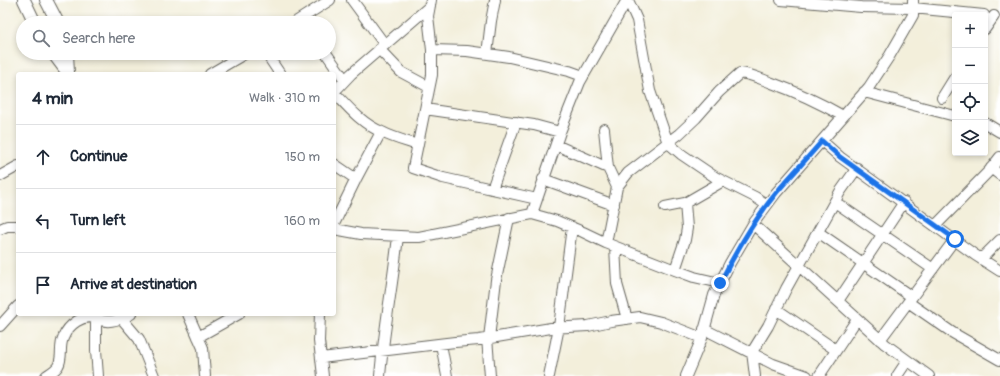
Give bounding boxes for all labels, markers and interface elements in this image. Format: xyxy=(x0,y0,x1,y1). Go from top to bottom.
map controls xyxy=(952,12,988,156)
button: + xyxy=(952,12,988,48)
search box xyxy=(16,16,336,60)
icon: search xyxy=(30,27,52,49)
text: Search here xyxy=(62,29,135,48)
button: − xyxy=(952,48,988,84)
button: locate xyxy=(952,84,988,120)
text: 4 min xyxy=(32,88,73,109)
text: Walk · 310 m xyxy=(249,90,320,106)
button: layers xyxy=(952,120,988,156)
icon: ahead xyxy=(32,146,54,168)
text: Continue xyxy=(70,147,128,166)
text: 150 m xyxy=(285,149,320,165)
icon: left xyxy=(32,210,54,232)
text: Turn left xyxy=(70,211,126,230)
text: 160 m xyxy=(284,213,320,229)
route start xyxy=(946,230,964,248)
icon: arrive xyxy=(32,274,54,296)
route end xyxy=(711,274,729,292)
text: Arrive at destination xyxy=(70,275,197,294)

